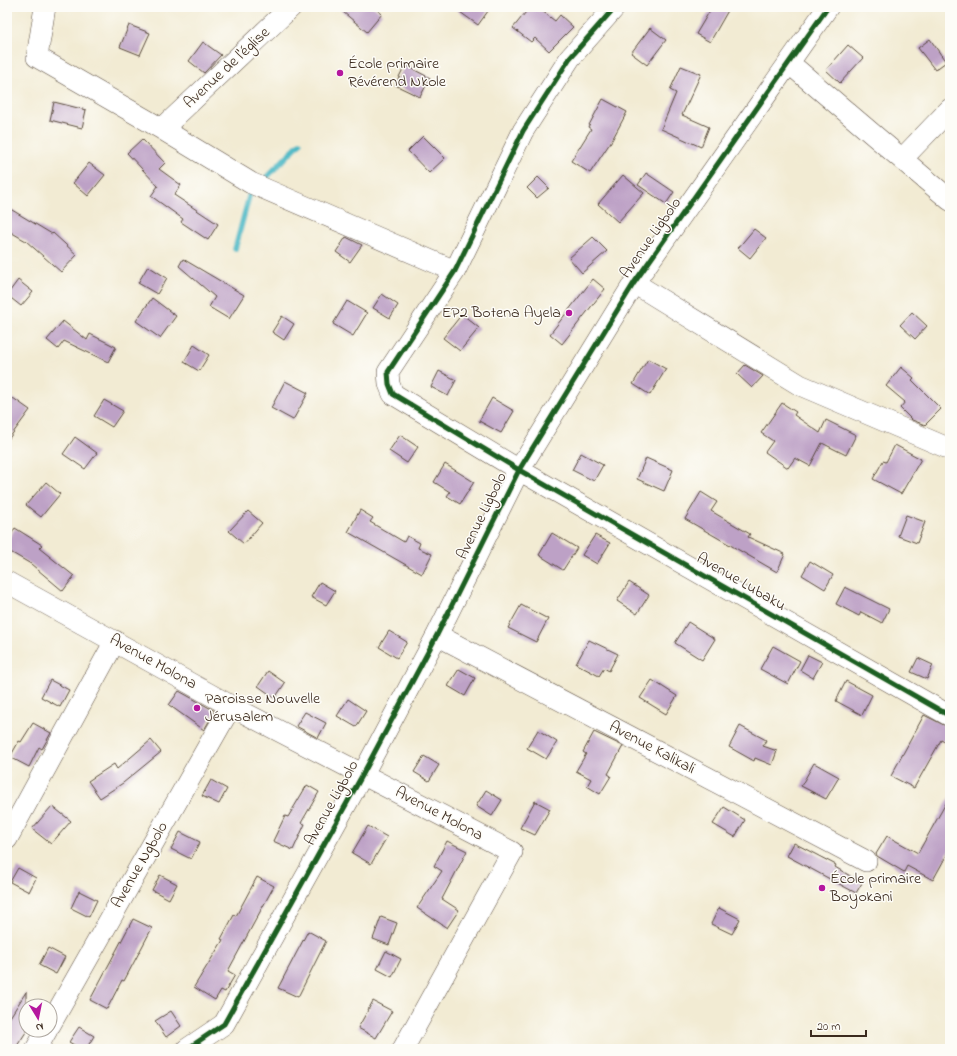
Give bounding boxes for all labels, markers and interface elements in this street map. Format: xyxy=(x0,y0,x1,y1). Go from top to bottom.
street label: Avenue de l'église xyxy=(178,21,276,115)
place label: École primaire Révérend Nkole xyxy=(348,52,447,94)
marker: École primaire Révérend Nkole xyxy=(335,68,345,78)
street label: Avenue Ligbolo xyxy=(614,192,688,284)
place label: EP2 Botena Ayela xyxy=(442,301,561,325)
marker: EP2 Botena Ayela xyxy=(564,308,574,318)
street label: Avenue Ligbolo xyxy=(451,468,513,564)
street label: Avenue Lubaku xyxy=(692,547,790,617)
street label: Avenue Molona xyxy=(105,628,201,696)
place label: Paroisse Nouvelle Jérusalem xyxy=(205,687,321,729)
marker: Paroisse Nouvelle Jérusalem xyxy=(192,703,202,713)
street label: Avenue Kalikali xyxy=(604,715,700,781)
street label: Avenue Ligbolo xyxy=(299,756,365,850)
street label: Avenue Molona xyxy=(391,781,487,847)
street label: Avenue Ngbolo xyxy=(105,817,175,913)
place label: École primaire Boyokani xyxy=(829,867,922,909)
marker: École primaire Boyokani xyxy=(817,883,827,893)
north arrow xyxy=(18,998,58,1038)
scale bar xyxy=(811,1012,866,1038)
text: N xyxy=(35,1018,45,1035)
text: 20 m xyxy=(817,1018,840,1036)

